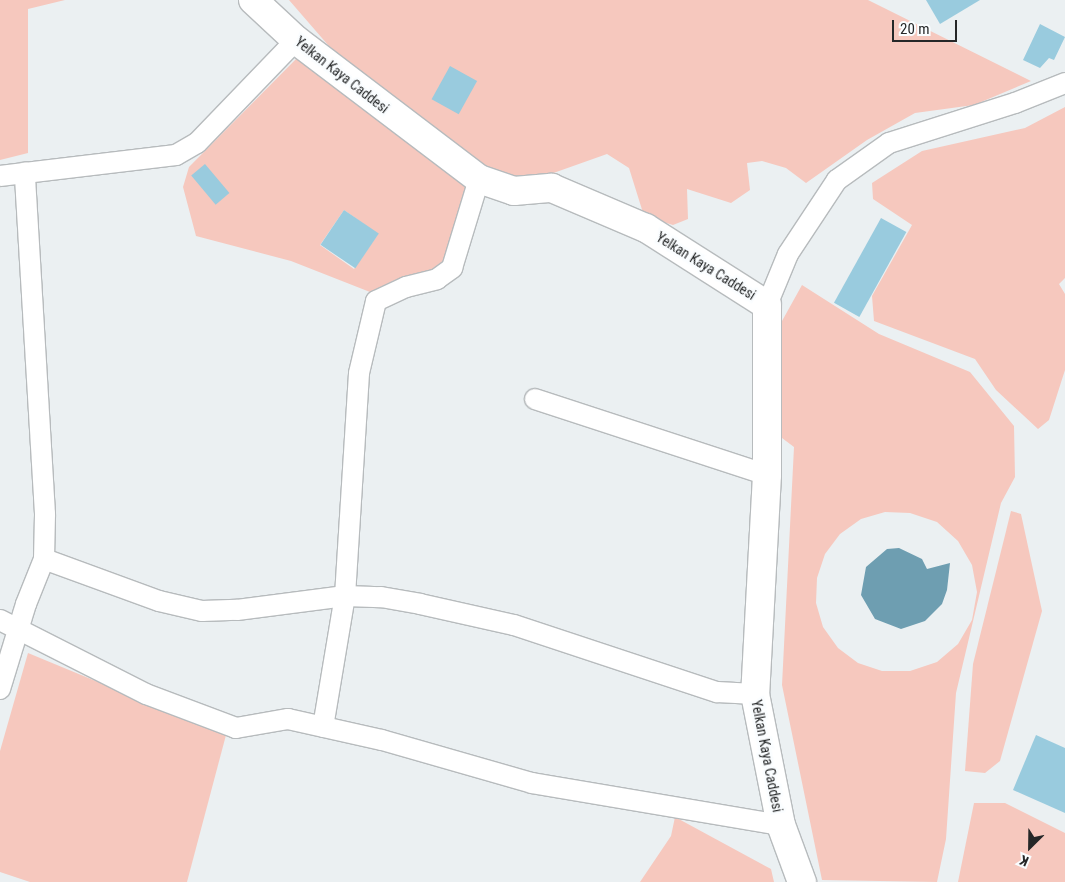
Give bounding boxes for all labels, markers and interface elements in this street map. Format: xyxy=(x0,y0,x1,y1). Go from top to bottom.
scale bar xyxy=(895,10,960,42)
text: 20 m xyxy=(900,20,930,38)
street label: Yelkan Kaya Caddesi xyxy=(292,33,392,117)
street label: Yelkan Kaya Caddesi xyxy=(653,229,759,303)
street label: Yelkan Kaya Caddesi xyxy=(748,698,786,814)
north arrow xyxy=(1005,822,1055,872)
text: K xyxy=(1017,852,1031,870)

